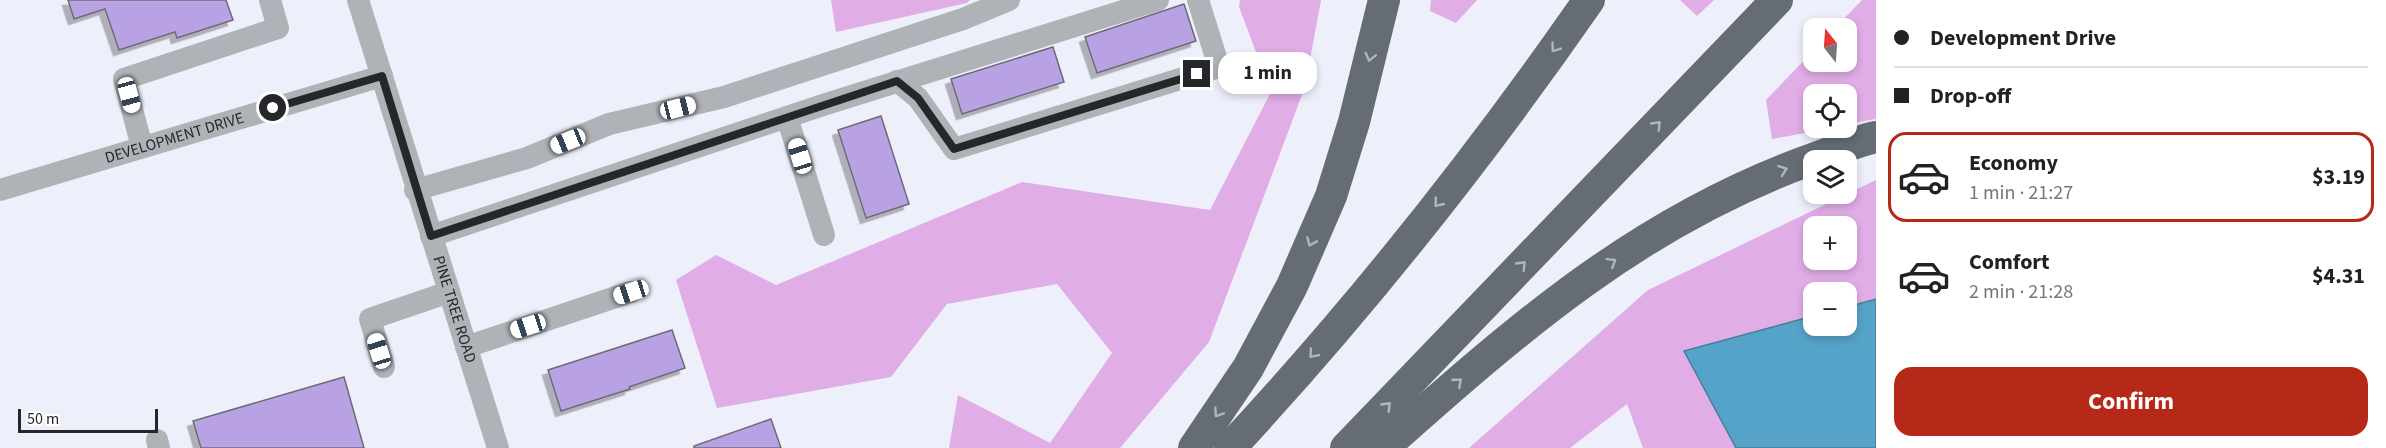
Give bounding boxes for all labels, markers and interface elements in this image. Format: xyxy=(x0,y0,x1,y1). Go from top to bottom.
north arrow xyxy=(1803,18,1857,72)
map controls xyxy=(1803,18,1857,336)
text: Development Drive xyxy=(1930,22,2116,54)
one-way arrow xyxy=(1552,41,1563,52)
one-way arrow xyxy=(1364,52,1377,62)
callout: 1 min xyxy=(1218,53,1317,95)
text: 1 min xyxy=(1243,59,1292,87)
route end xyxy=(1183,60,1210,87)
car xyxy=(116,75,142,115)
text: Drop-off xyxy=(1930,80,2011,112)
button: locate xyxy=(1803,84,1857,138)
route start xyxy=(259,94,286,121)
car xyxy=(658,95,698,121)
street label: DEVELOPMENT DRIVE xyxy=(102,107,247,169)
one-way arrow xyxy=(1650,121,1661,131)
car xyxy=(548,126,588,156)
car xyxy=(786,136,814,176)
text: Economy xyxy=(1969,147,2058,179)
button: layers xyxy=(1803,150,1857,204)
icon: car xyxy=(1897,150,1951,204)
text: $3.19 xyxy=(2312,161,2365,193)
one-way arrow xyxy=(1777,164,1788,177)
text: 1 min · 21:27 xyxy=(1969,179,2073,207)
one-way arrow xyxy=(1434,197,1445,208)
button: + xyxy=(1803,216,1857,270)
one-way arrow xyxy=(1306,236,1318,247)
text: Comfort xyxy=(1969,246,2050,278)
icon: car xyxy=(1897,249,1951,303)
street label: PINE TREE ROAD xyxy=(428,253,482,366)
one-way arrow xyxy=(1606,257,1616,269)
text: $4.31 xyxy=(2312,260,2365,292)
one-way arrow xyxy=(1515,262,1526,272)
car xyxy=(611,278,651,306)
text: 2 min · 21:28 xyxy=(1969,278,2073,306)
button: − xyxy=(1803,282,1857,336)
car xyxy=(508,312,548,340)
car xyxy=(365,331,393,371)
one-way arrow xyxy=(1310,347,1321,358)
button: Confirm xyxy=(1894,367,2368,436)
one-way arrow xyxy=(1451,378,1462,389)
one-way arrow xyxy=(1380,402,1391,412)
scale bar xyxy=(18,406,158,434)
one-way arrow xyxy=(1214,406,1225,417)
text: 50 m xyxy=(27,408,59,430)

